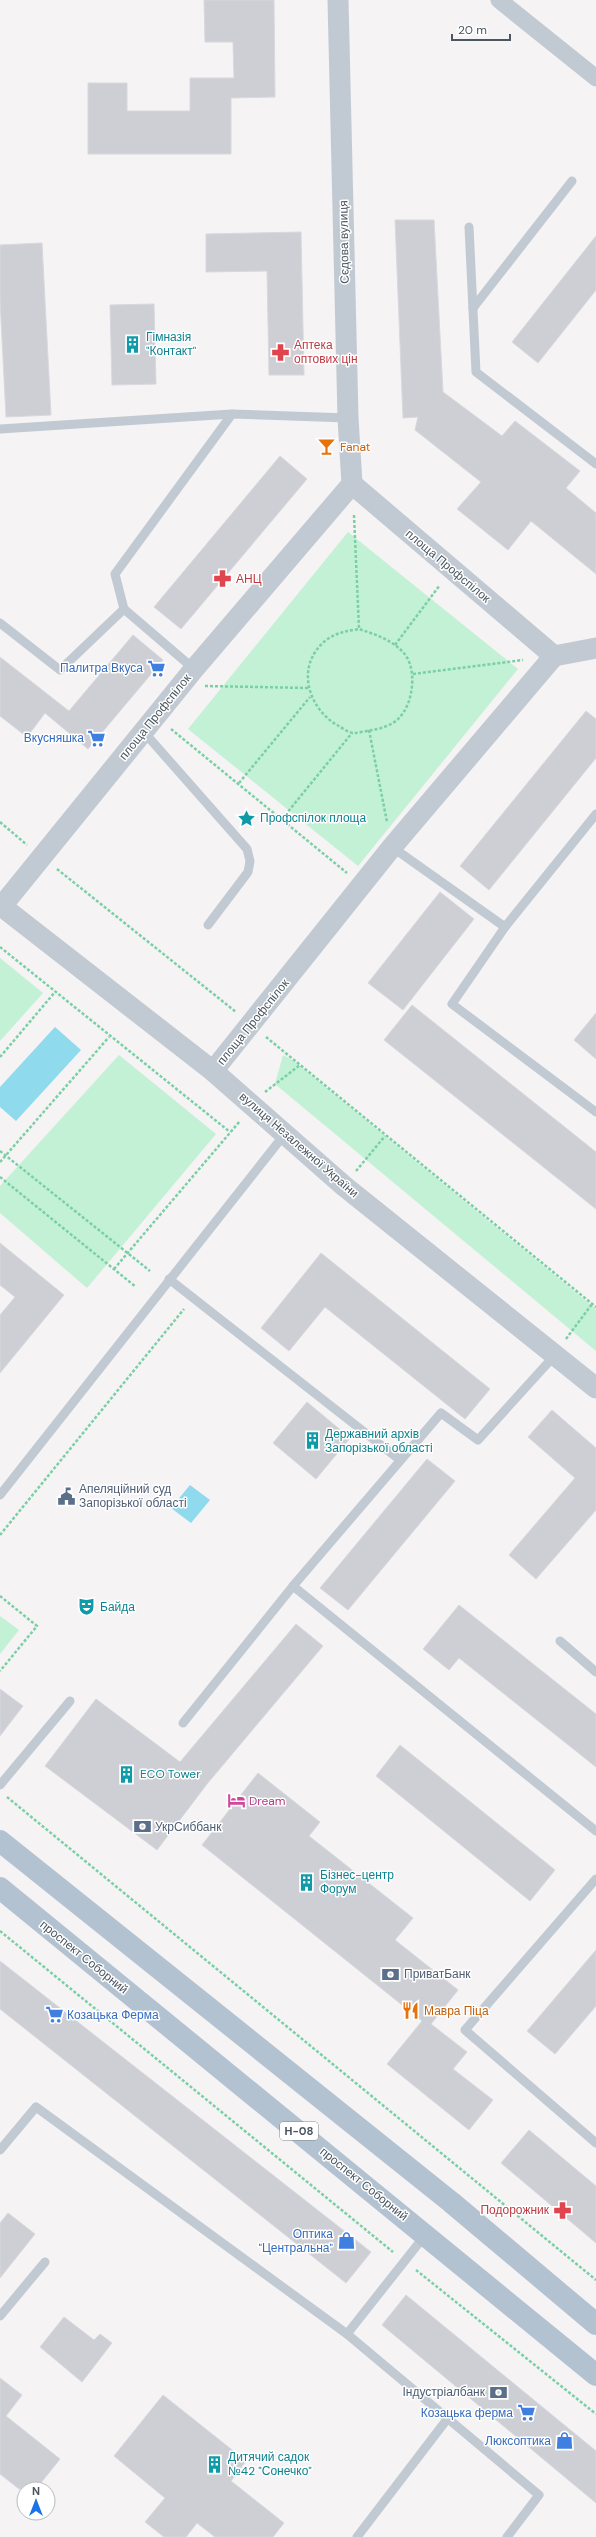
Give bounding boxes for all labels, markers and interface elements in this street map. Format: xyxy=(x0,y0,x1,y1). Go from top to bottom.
scale bar xyxy=(452,16,510,42)
text: 20 m xyxy=(458,22,487,38)
street label: Сєдова вулиця xyxy=(335,200,353,284)
place label: Гімназія "Контакт" xyxy=(146,329,197,359)
building icon: Гімназія "Контакт" xyxy=(123,334,143,354)
place label: Аптека оптових цін xyxy=(294,337,358,367)
pharmacy icon: Аптека оптових цін xyxy=(271,342,291,362)
bar icon: Fanat xyxy=(317,437,337,457)
place label: Fanat xyxy=(340,439,371,455)
street label: площа Профспілок xyxy=(402,526,494,607)
pharmacy icon: АНЦ xyxy=(213,569,233,589)
place label: АНЦ xyxy=(236,571,262,587)
supermarket icon: Палитра Вкуса xyxy=(146,658,166,678)
place label: Палитра Вкуса xyxy=(60,660,143,676)
street label: площа Профспілок xyxy=(115,670,195,763)
supermarket icon: Вкусняшка xyxy=(87,728,107,748)
place label: Вкусняшка xyxy=(24,730,84,746)
place icon: Профспілок площа xyxy=(237,808,257,828)
place label: Профспілок площа xyxy=(260,810,366,826)
street label: площа Профспілок xyxy=(213,975,293,1068)
street label: вулиця Незалежної України xyxy=(236,1089,362,1201)
place label: Державний архів Запорізької області xyxy=(325,1426,433,1456)
building icon: Державний архів Запорізької області xyxy=(302,1431,322,1451)
place label: Апеляційний суд Запорізької області xyxy=(79,1481,187,1511)
public building icon: Апеляційний суд Запорізької області xyxy=(56,1486,76,1506)
theatre icon: Байда xyxy=(77,1597,97,1617)
place label: Байда xyxy=(100,1599,135,1615)
building icon: ECO Tower xyxy=(117,1764,137,1784)
place label: ECO Tower xyxy=(140,1766,201,1782)
hotel icon: Dream xyxy=(226,1791,246,1811)
place label: Dream xyxy=(249,1793,286,1809)
bank icon: УкрСиббанк xyxy=(132,1817,152,1837)
place label: УкрСиббанк xyxy=(155,1819,222,1835)
place label: Бізнес-центр Форум xyxy=(320,1867,394,1897)
building icon: Бізнес-центр Форум xyxy=(297,1872,317,1892)
street label: проспект Соборний xyxy=(37,1917,131,1997)
bank icon: ПриватБанк xyxy=(381,1964,401,1984)
place label: ПриватБанк xyxy=(404,1966,471,1982)
restaurant icon: Мавра Піца xyxy=(401,2001,421,2021)
place label: Мавра Піца xyxy=(424,2003,489,2019)
supermarket icon: Козацька Ферма xyxy=(44,2005,64,2025)
place label: Козацька Ферма xyxy=(67,2007,159,2023)
road number: Н-08 xyxy=(280,2122,318,2140)
street label: проспект Соборний xyxy=(317,2144,411,2224)
pharmacy icon: Подорожник xyxy=(552,2200,572,2220)
place label: Подорожник xyxy=(480,2202,550,2218)
place label: Оптика "Центральна" xyxy=(258,2226,334,2256)
shop icon: Оптика "Центральна" xyxy=(336,2231,356,2251)
bank icon: Індустріалбанк xyxy=(488,2382,508,2402)
place label: Індустріалбанк xyxy=(403,2384,486,2400)
supermarket icon: Козацька ферма xyxy=(516,2403,536,2423)
place label: Козацька ферма xyxy=(421,2405,513,2421)
shop icon: Люксоптика xyxy=(554,2431,574,2451)
place label: Люксоптика xyxy=(485,2433,551,2449)
place label: Дитячий садок №42 "Сонечко" xyxy=(228,2449,312,2479)
building icon: Дитячий садок №42 "Сонечко" xyxy=(205,2454,225,2474)
north arrow xyxy=(16,2481,56,2521)
text: N xyxy=(32,2484,40,2498)

